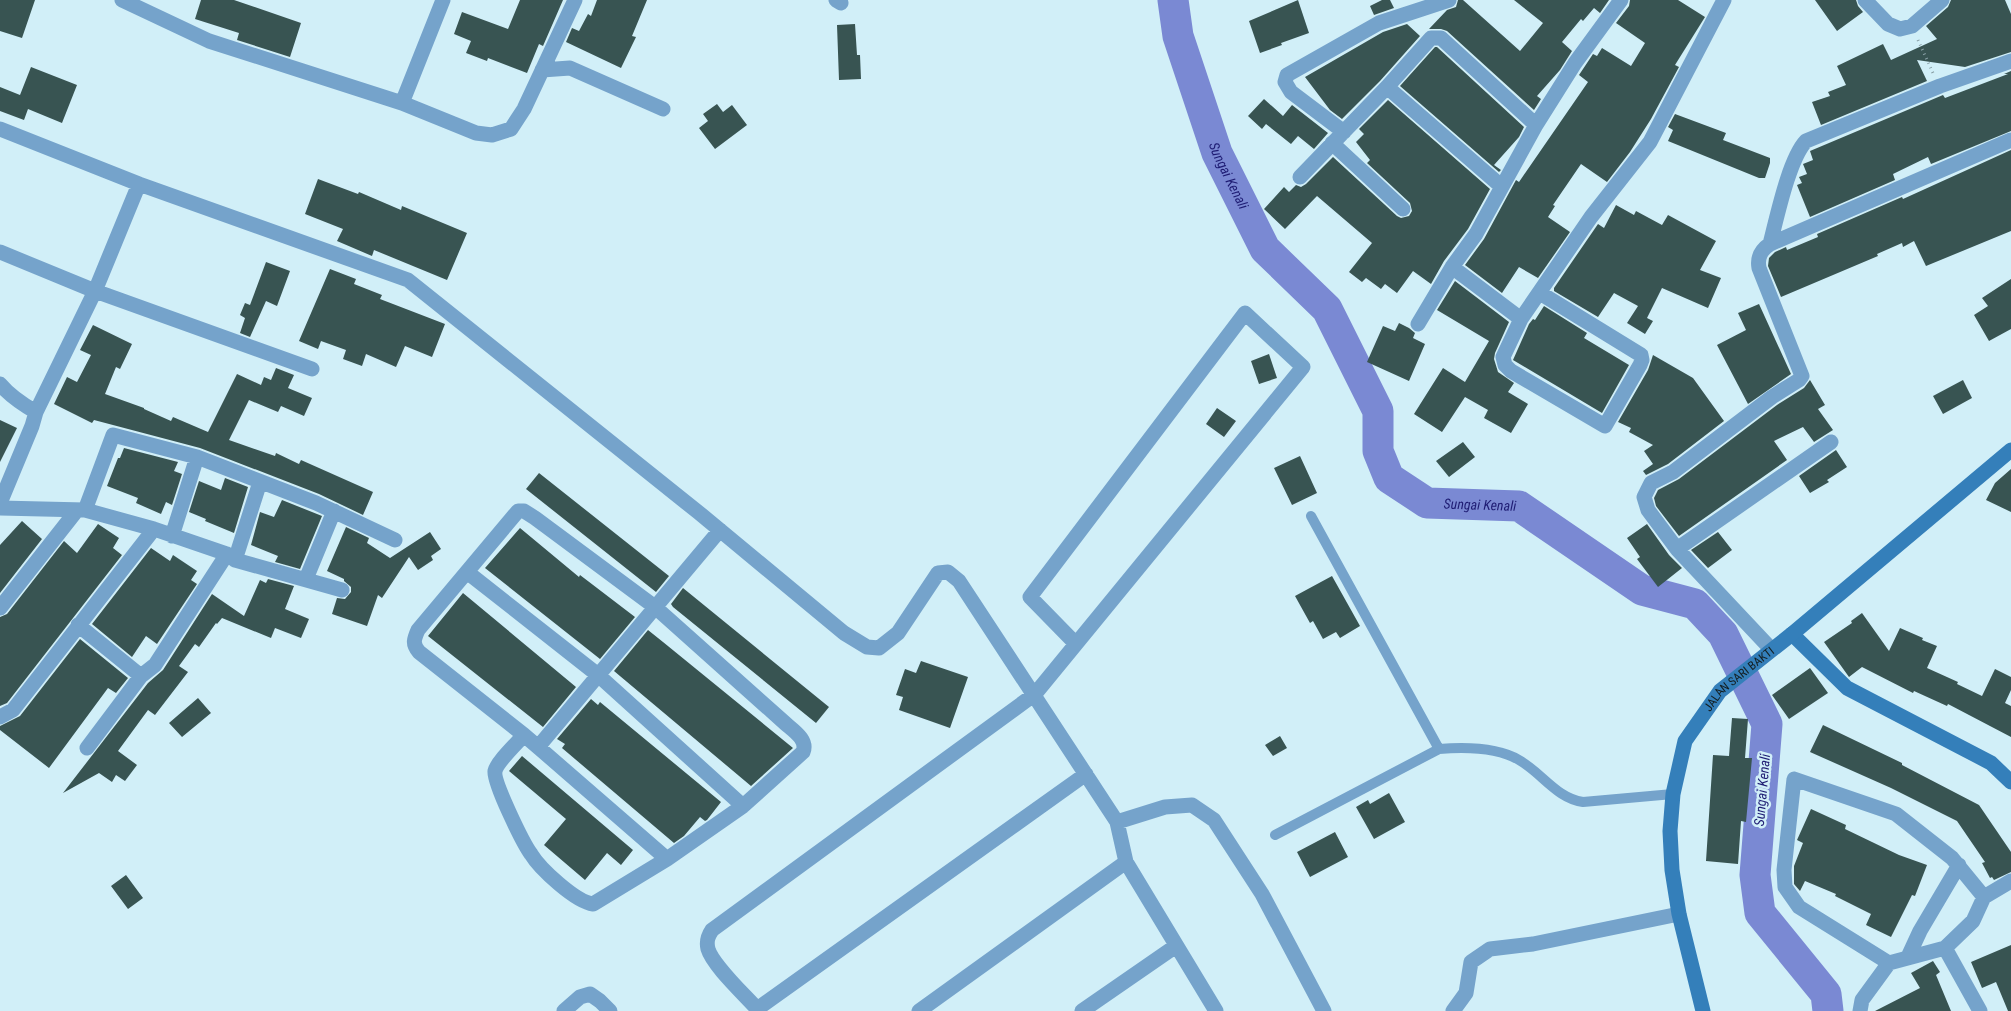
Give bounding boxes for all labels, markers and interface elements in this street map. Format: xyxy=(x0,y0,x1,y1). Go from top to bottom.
water label: Sungai Kenali xyxy=(1206,140,1252,213)
water label: Sungai Kenali xyxy=(1443,496,1517,514)
street label: JALAN SARI BAKTI xyxy=(1701,644,1777,714)
water label: Sungai Kenali xyxy=(1751,752,1773,827)

